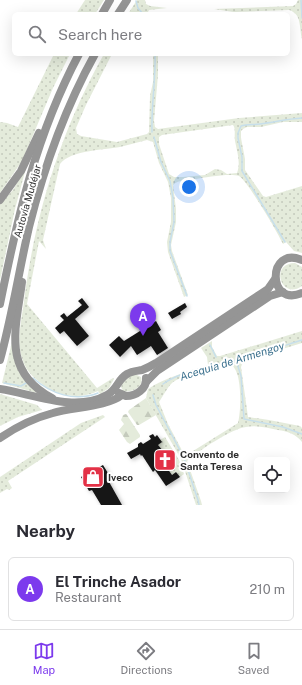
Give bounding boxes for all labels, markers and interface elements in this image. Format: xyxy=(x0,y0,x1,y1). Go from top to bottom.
search box xyxy=(12,12,290,56)
icon: search xyxy=(26,23,48,45)
text: Search here xyxy=(58,26,142,43)
street label: Autovía Mudéjar xyxy=(11,163,43,239)
your location xyxy=(179,177,199,197)
pin: A xyxy=(130,303,156,336)
water label: Acequia de Armengoy xyxy=(178,339,286,383)
church icon: Convento de Santa Teresa xyxy=(152,447,178,473)
place label: Convento de Santa Teresa xyxy=(180,448,243,472)
map controls xyxy=(254,457,290,493)
button: locate xyxy=(254,457,290,493)
shop icon: Iveco xyxy=(80,464,106,490)
place label: Iveco xyxy=(108,471,133,483)
text: Nearby xyxy=(16,521,75,541)
text: El Trinche Asador xyxy=(55,573,181,590)
text: A xyxy=(25,582,35,597)
text: 210 m xyxy=(250,582,285,597)
text: Restaurant xyxy=(55,590,121,605)
tab: Map xyxy=(33,640,55,676)
tab: Directions xyxy=(121,640,172,676)
tab: Saved xyxy=(238,640,269,676)

